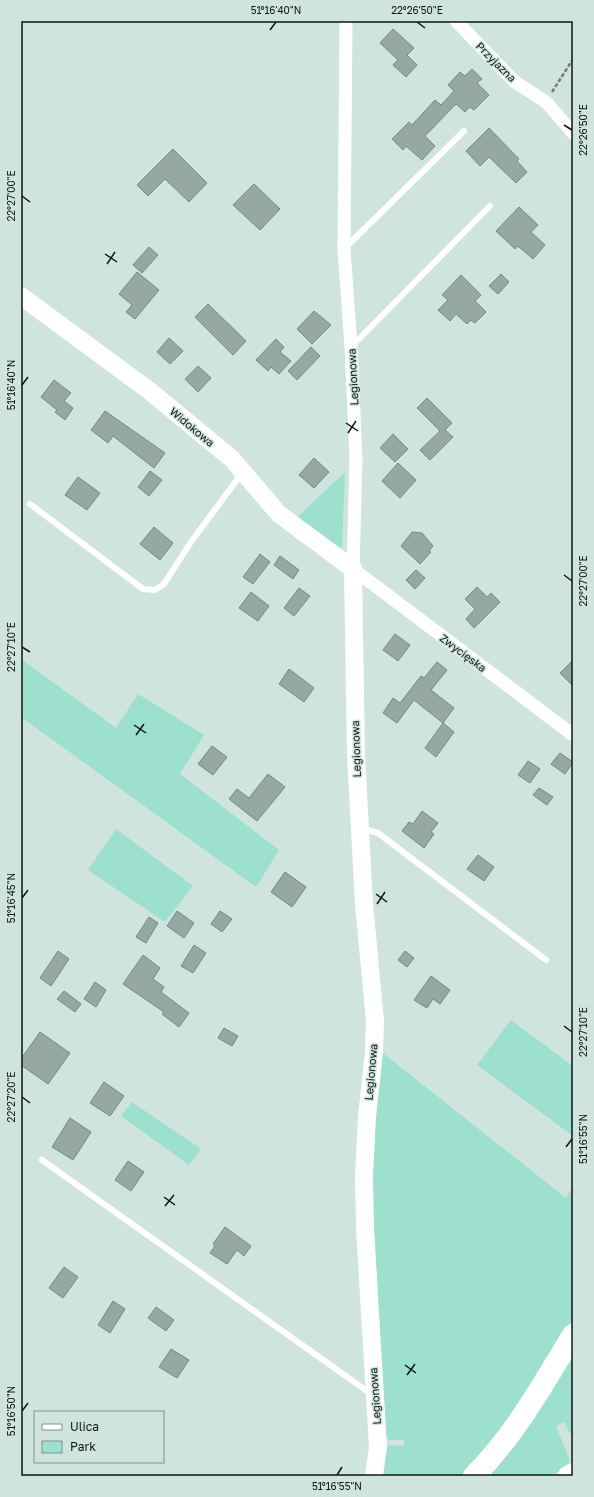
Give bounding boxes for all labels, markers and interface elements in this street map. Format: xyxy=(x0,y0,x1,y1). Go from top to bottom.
text: 51°16'40"N xyxy=(251,4,301,16)
text: 22°26'50"E xyxy=(391,4,443,16)
street label: Przyjazna xyxy=(474,39,519,84)
text: 22°26'50"E xyxy=(577,104,589,156)
text: 22°27'00"E xyxy=(5,170,17,222)
street label: Legionowa xyxy=(345,348,360,406)
text: 51°16'40"N xyxy=(5,360,17,410)
street label: Widokowa xyxy=(167,404,217,449)
text: 22°27'00"E xyxy=(577,555,589,607)
text: 22°27'10"E xyxy=(5,622,17,672)
street label: Zwycięska xyxy=(437,631,489,674)
street label: Legionowa xyxy=(348,720,363,778)
text: 51°16'45"N xyxy=(5,873,17,923)
text: 22°27'10"E xyxy=(577,1007,589,1057)
street label: Legionowa xyxy=(362,1043,379,1101)
text: 22°27'20"E xyxy=(5,1072,17,1122)
text: 51°16'55"N xyxy=(577,1114,589,1164)
street label: Legionowa xyxy=(366,1367,383,1425)
text: 51°16'50"N xyxy=(5,1386,17,1436)
legend xyxy=(34,1411,164,1463)
text: Ulica xyxy=(70,1419,99,1434)
text: Park xyxy=(70,1439,96,1454)
text: 51°16'55"N xyxy=(312,1480,362,1492)

